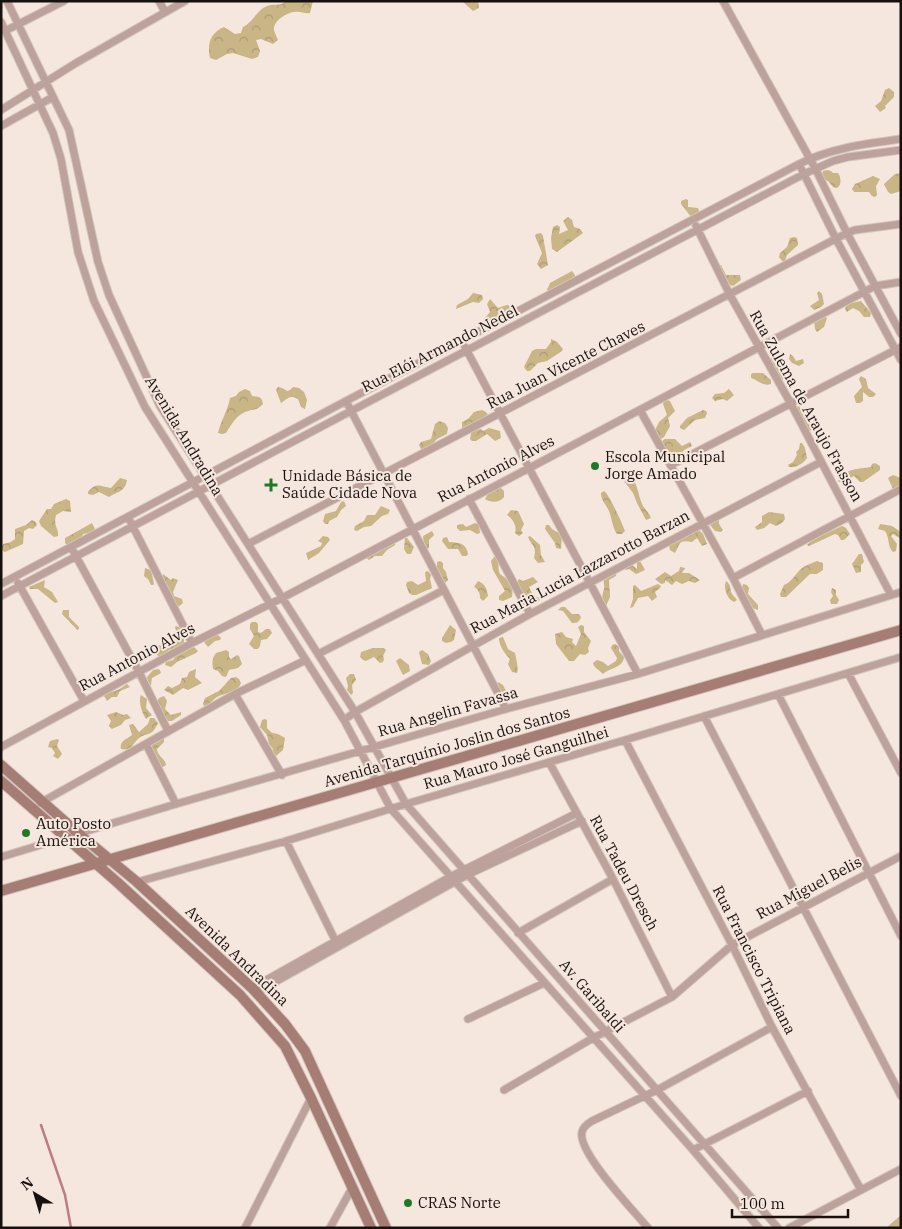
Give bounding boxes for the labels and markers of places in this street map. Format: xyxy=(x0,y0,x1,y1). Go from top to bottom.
place label: Escola Municipal Jorge Amado xyxy=(605,447,725,483)
marker: Escola Municipal Jorge Amado xyxy=(589,460,601,472)
place label: Unidade Básica de Saúde Cidade Nova xyxy=(282,466,417,502)
marker: Unidade Básica de Saúde Cidade Nova xyxy=(264,478,278,492)
place label: Auto Posto América xyxy=(36,814,111,850)
marker: Auto Posto América xyxy=(20,827,32,839)
place label: CRAS Norte xyxy=(418,1193,501,1212)
marker: CRAS Norte xyxy=(402,1197,414,1209)

